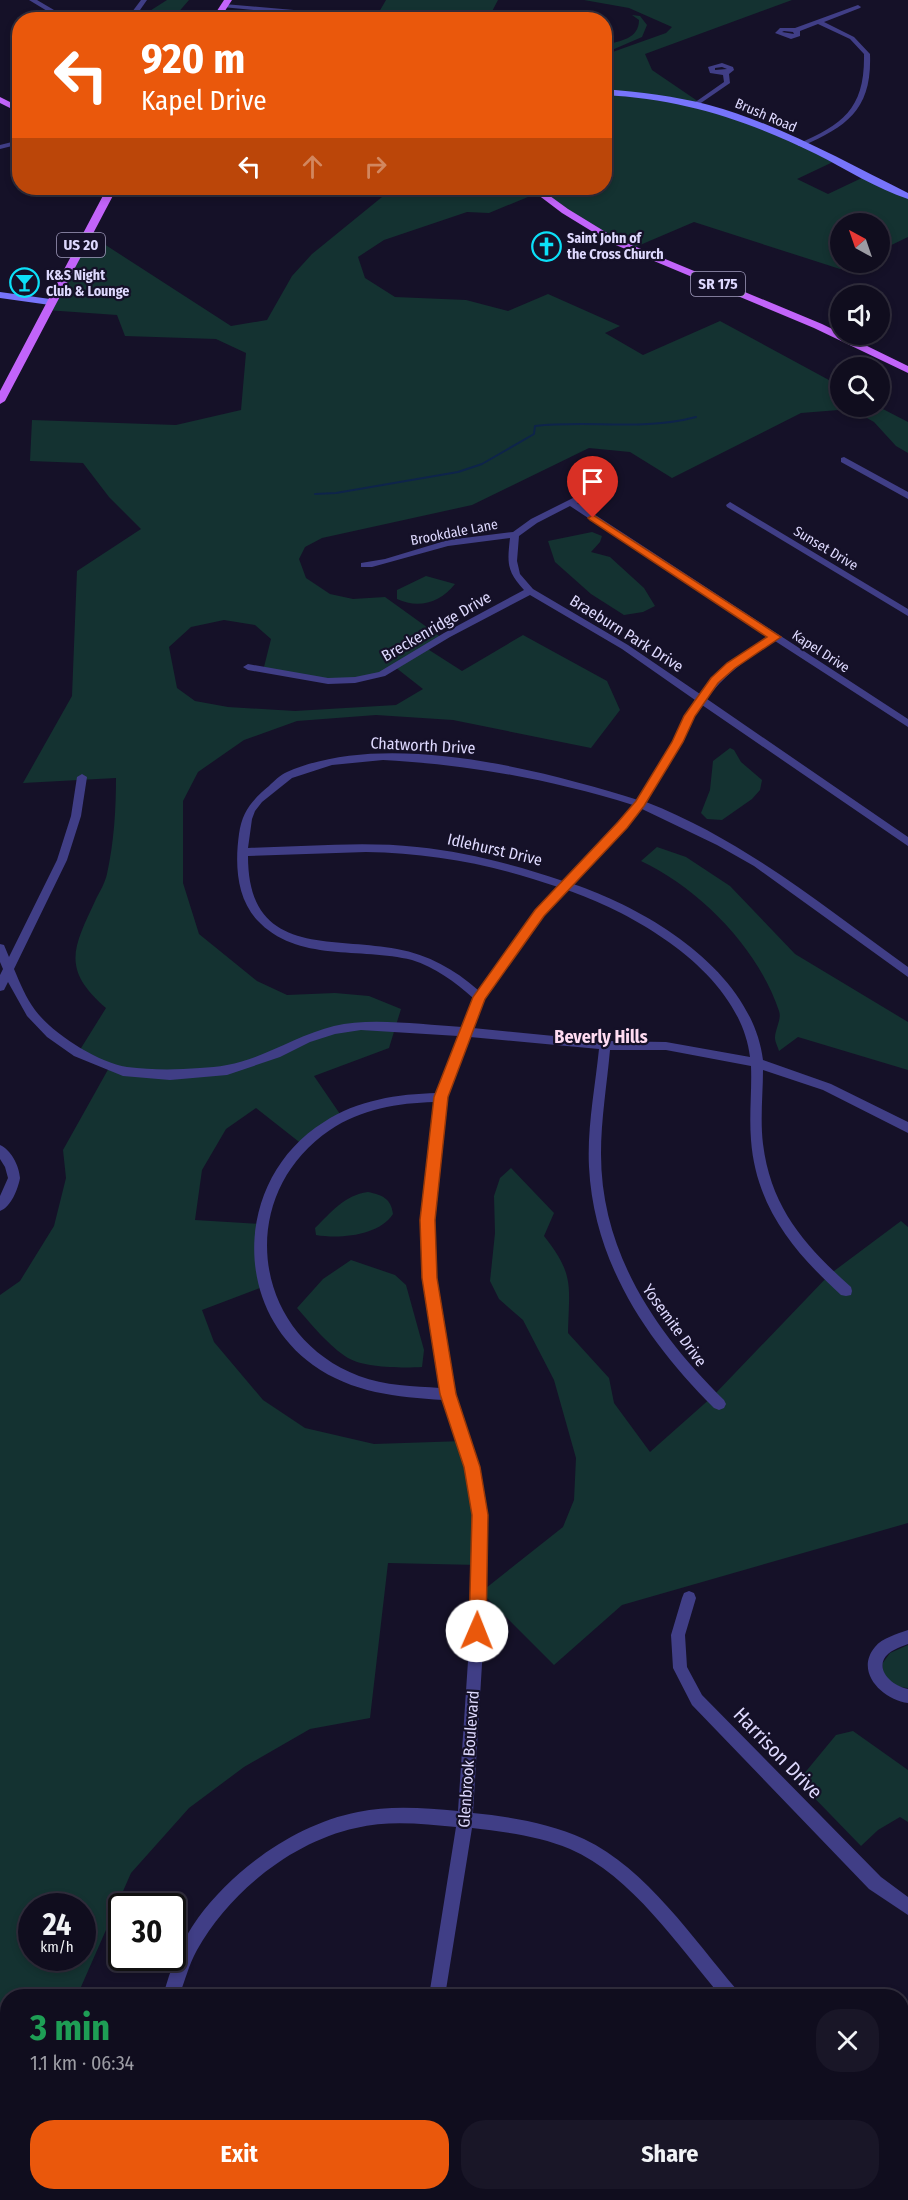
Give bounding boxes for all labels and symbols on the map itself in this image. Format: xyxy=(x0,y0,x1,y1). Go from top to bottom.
street label: Brush Road xyxy=(732,95,799,136)
north arrow xyxy=(830,213,890,273)
church icon: Saint John of the Cross Church xyxy=(530,230,562,262)
place label: Saint John of the Cross Church xyxy=(567,230,664,263)
road number: US 20 xyxy=(57,233,105,257)
bar icon: K&S Night Club & Lounge xyxy=(9,267,41,299)
place label: K&S Night Club & Lounge xyxy=(46,267,129,300)
road number: SR 175 xyxy=(691,272,745,296)
pin xyxy=(567,456,618,518)
street label: Brookdale Lane xyxy=(409,516,499,549)
street label: Sunset Drive xyxy=(790,523,861,574)
street label: Breckenridge Drive xyxy=(378,587,494,665)
street label: Braeburn Park Drive xyxy=(566,591,687,676)
street label: Kapel Drive xyxy=(789,627,853,676)
street label: Chatworth Drive xyxy=(370,733,476,758)
street label: Idlehurst Drive xyxy=(446,829,544,870)
district label: Beverly Hills xyxy=(554,1026,648,1048)
street label: Yosemite Drive xyxy=(638,1280,711,1370)
position arrow xyxy=(445,1599,509,1663)
street label: Glenbrook Boulevard xyxy=(454,1690,483,1828)
street label: Harrison Drive xyxy=(729,1702,827,1804)
speed limit sign: 30 xyxy=(108,1893,186,1971)

